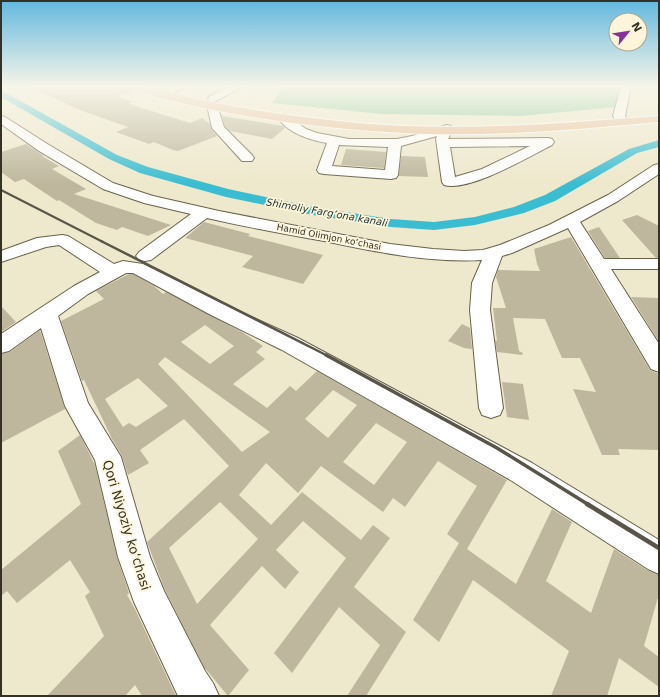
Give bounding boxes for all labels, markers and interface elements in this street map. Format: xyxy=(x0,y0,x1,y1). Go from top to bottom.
north arrow xyxy=(608,12,648,52)
text: N xyxy=(628,20,644,34)
water label: Shimoliy Fargʻona kanali xyxy=(265,196,389,229)
street label: Hamid Olimjon koʻchasi xyxy=(276,222,382,252)
street label: Qori Niyoziy koʻchasi xyxy=(100,458,153,592)

